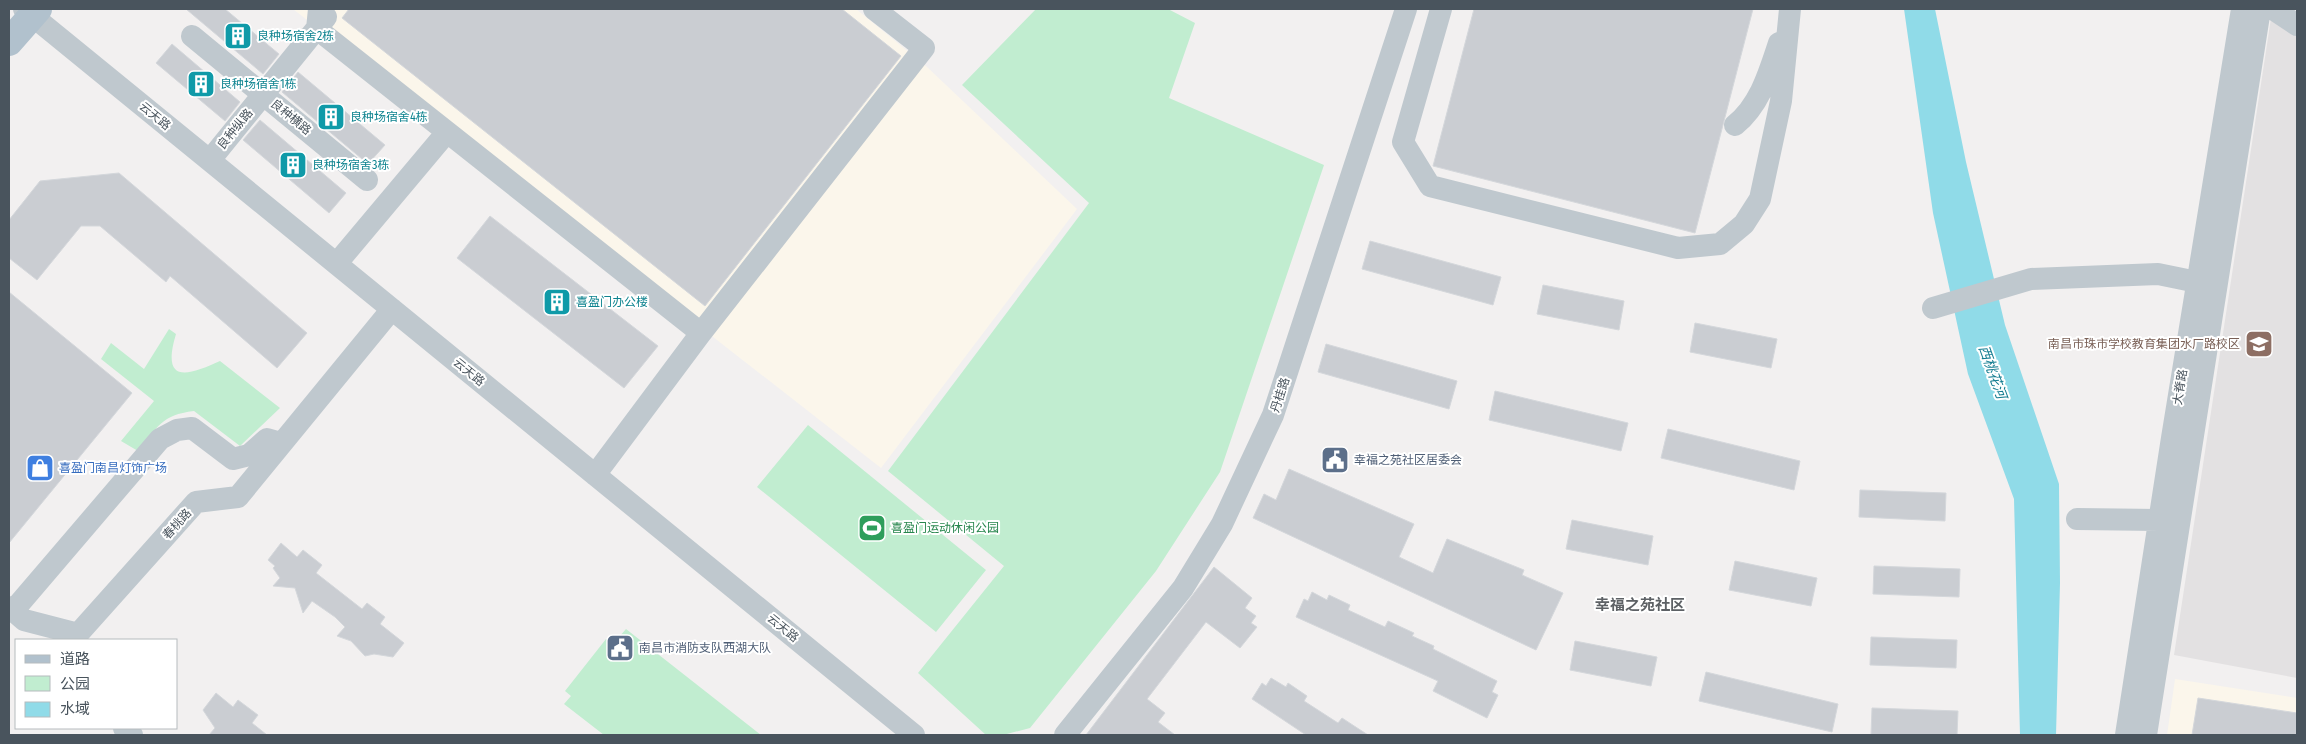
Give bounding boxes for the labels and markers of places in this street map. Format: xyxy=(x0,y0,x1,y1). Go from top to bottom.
building icon: 良种场宿舍2栋 xyxy=(223,21,253,51)
place label: 良种场宿舍2栋 xyxy=(257,29,334,43)
building icon: 良种场宿舍1栋 xyxy=(186,69,216,99)
place label: 良种场宿舍1栋 xyxy=(220,77,297,91)
building icon: 良种场宿舍4栋 xyxy=(316,102,346,132)
place label: 良种场宿舍4栋 xyxy=(350,110,428,124)
building icon: 良种场宿舍3栋 xyxy=(278,150,308,180)
place label: 良种场宿舍3栋 xyxy=(312,158,389,172)
building icon: 喜盈门办公楼 xyxy=(542,287,572,317)
place label: 喜盈门办公楼 xyxy=(576,295,648,309)
school or university icon: 南昌市珠市学校教育集团水厂路校区 xyxy=(2244,329,2274,359)
place label: 南昌市珠市学校教育集团水厂路校区 xyxy=(2048,337,2240,351)
public building icon: 幸福之苑社区居委会 xyxy=(1320,445,1350,475)
shop icon: 喜盈门南昌灯饰广场 xyxy=(25,453,55,483)
place label: 幸福之苑社区居委会 xyxy=(1354,453,1462,467)
place label: 喜盈门南昌灯饰广场 xyxy=(59,461,167,475)
sports icon: 喜盈门运动休闲公园 xyxy=(857,513,887,543)
place label: 喜盈门运动休闲公园 xyxy=(891,521,999,535)
public building icon: 南昌市消防支队西湖大队 xyxy=(605,633,635,663)
place label: 南昌市消防支队西湖大队 xyxy=(639,641,771,655)

